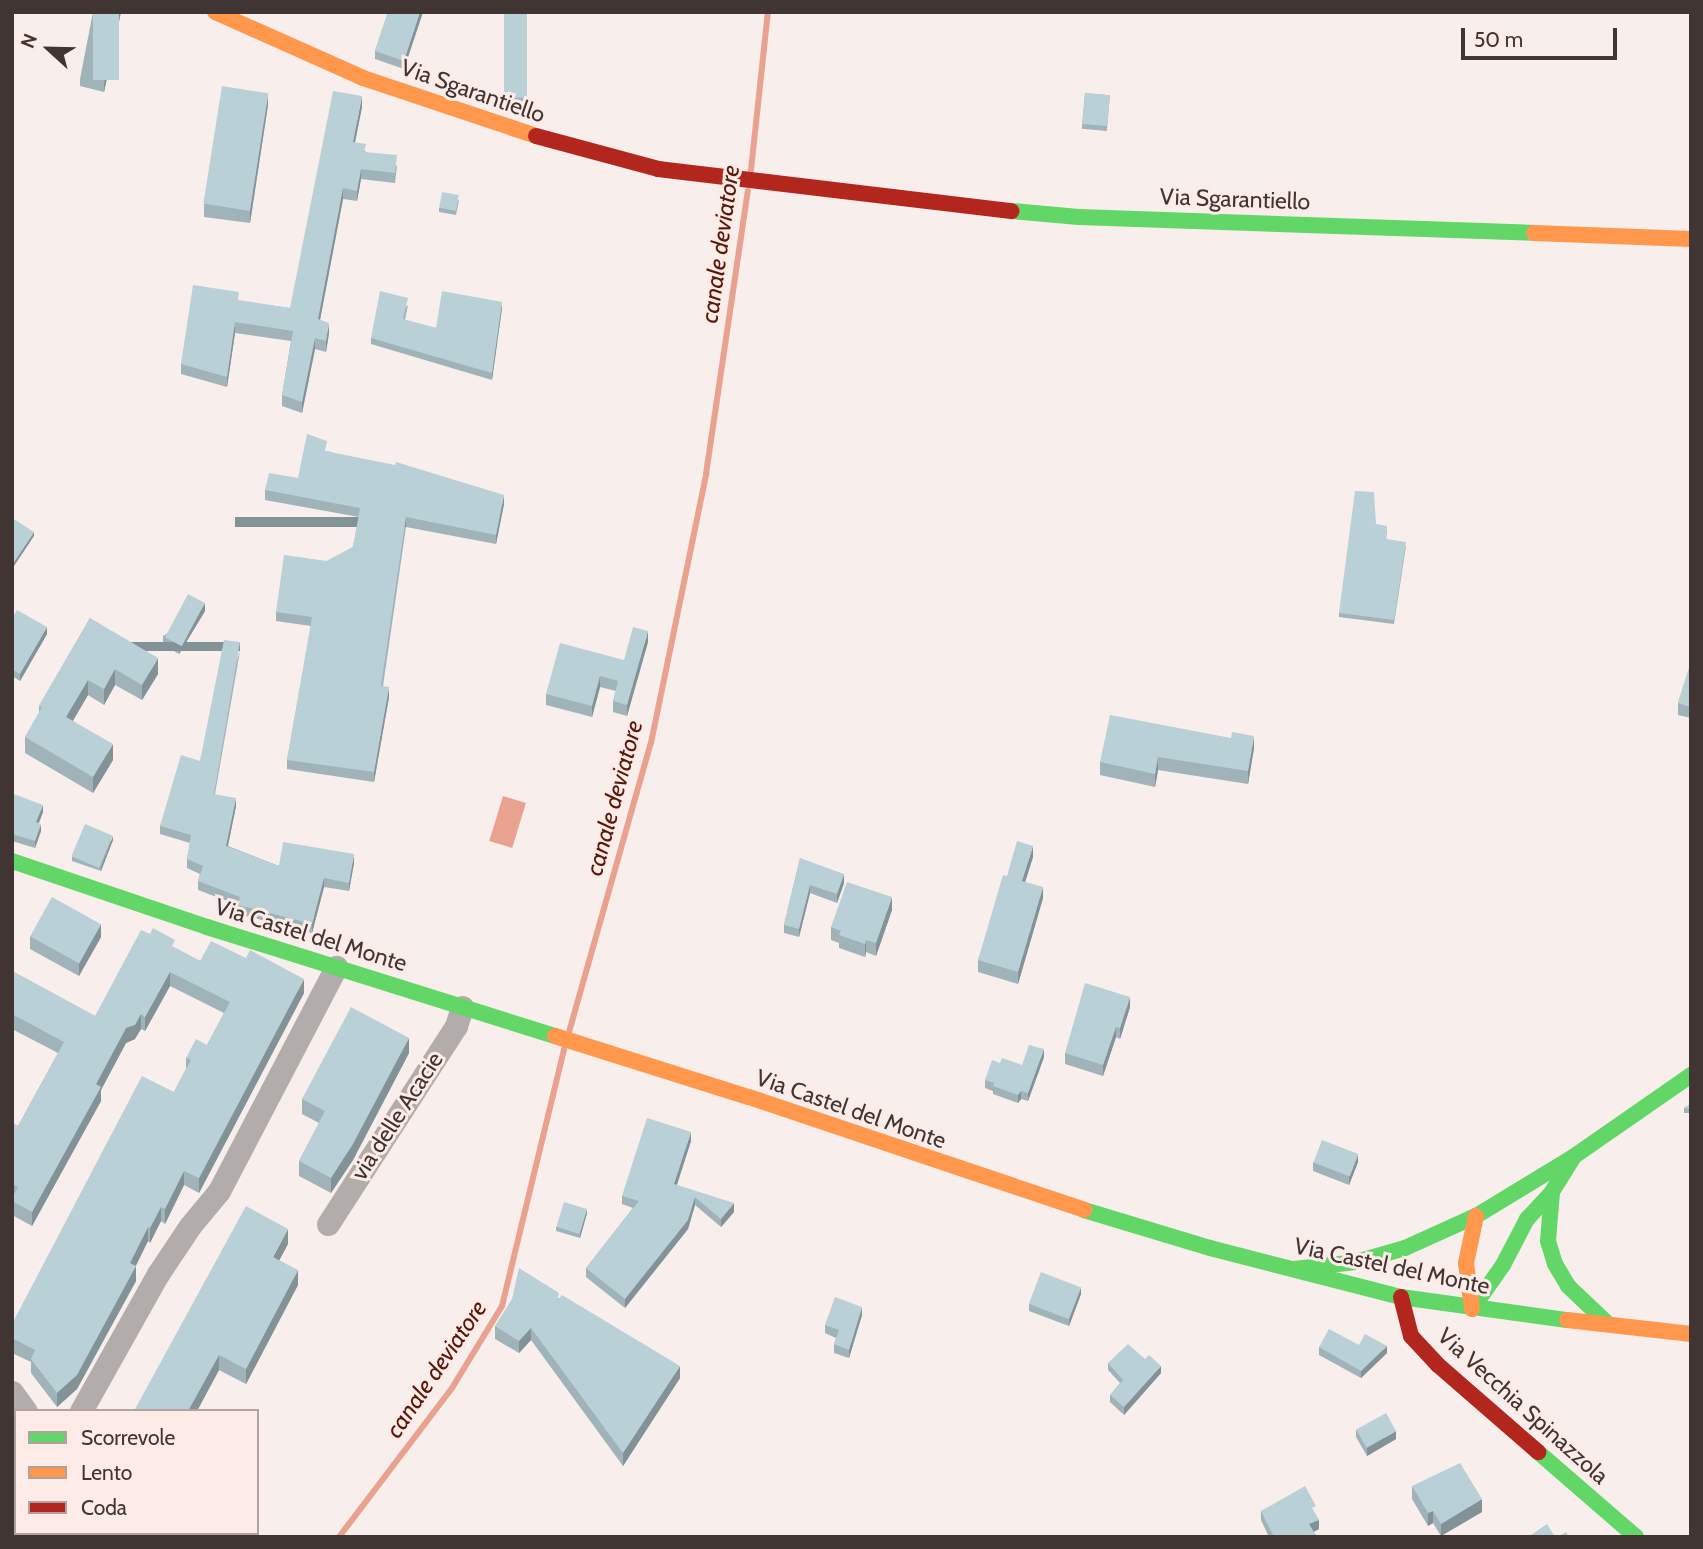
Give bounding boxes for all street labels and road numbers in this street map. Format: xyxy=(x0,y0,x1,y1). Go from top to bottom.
street label: Via Sgarantiello xyxy=(397,53,549,129)
street label: Via Sgarantiello xyxy=(1159,183,1311,215)
street label: Via Castel del Monte xyxy=(212,893,410,977)
street label: via delle Acacie xyxy=(345,1047,449,1185)
street label: Via Castel del Monte xyxy=(752,1064,950,1154)
street label: Via Castel del Monte xyxy=(1292,1232,1492,1300)
street label: Via Vecchia Spinazzola xyxy=(1432,1322,1614,1490)

